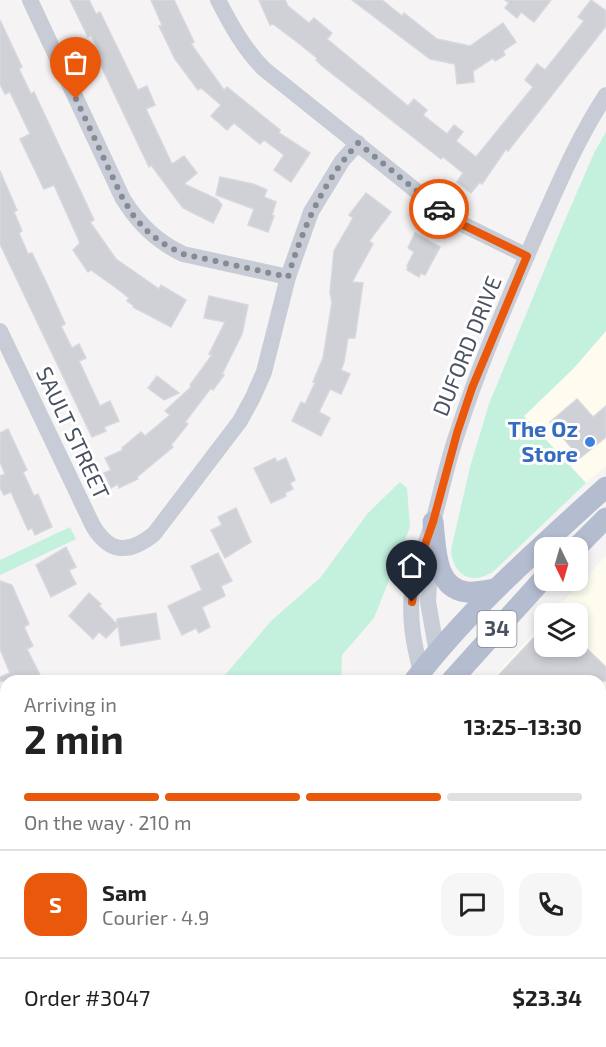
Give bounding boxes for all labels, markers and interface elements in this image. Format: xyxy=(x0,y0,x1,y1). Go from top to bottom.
pin xyxy=(50,37,101,99)
icon: bag xyxy=(59,46,92,79)
courier xyxy=(409,179,469,239)
icon: car xyxy=(423,193,456,226)
street label: DUFORD DRIVE xyxy=(426,272,506,419)
street label: SAULT STREET xyxy=(32,362,116,503)
place label: The Oz Store xyxy=(508,415,578,466)
marker: The Oz Store xyxy=(583,435,597,449)
north arrow xyxy=(534,537,588,591)
map controls xyxy=(534,537,588,657)
pin xyxy=(386,540,437,602)
icon: home xyxy=(395,549,428,582)
button: layers xyxy=(534,603,588,657)
road number: 34 xyxy=(478,611,516,647)
text: Arriving in xyxy=(24,692,117,716)
text: 13:25–13:30 xyxy=(464,713,582,739)
text: 2 min xyxy=(24,715,124,762)
text: On the way · 210 m xyxy=(24,810,192,834)
button: chat xyxy=(441,873,504,936)
button: phone xyxy=(519,873,582,936)
text: Sam xyxy=(102,879,147,905)
text: S xyxy=(49,891,62,917)
text: Courier · 4.9 xyxy=(102,905,209,929)
text: Order #3047 xyxy=(24,984,150,1010)
text: $23.34 xyxy=(512,984,582,1010)

